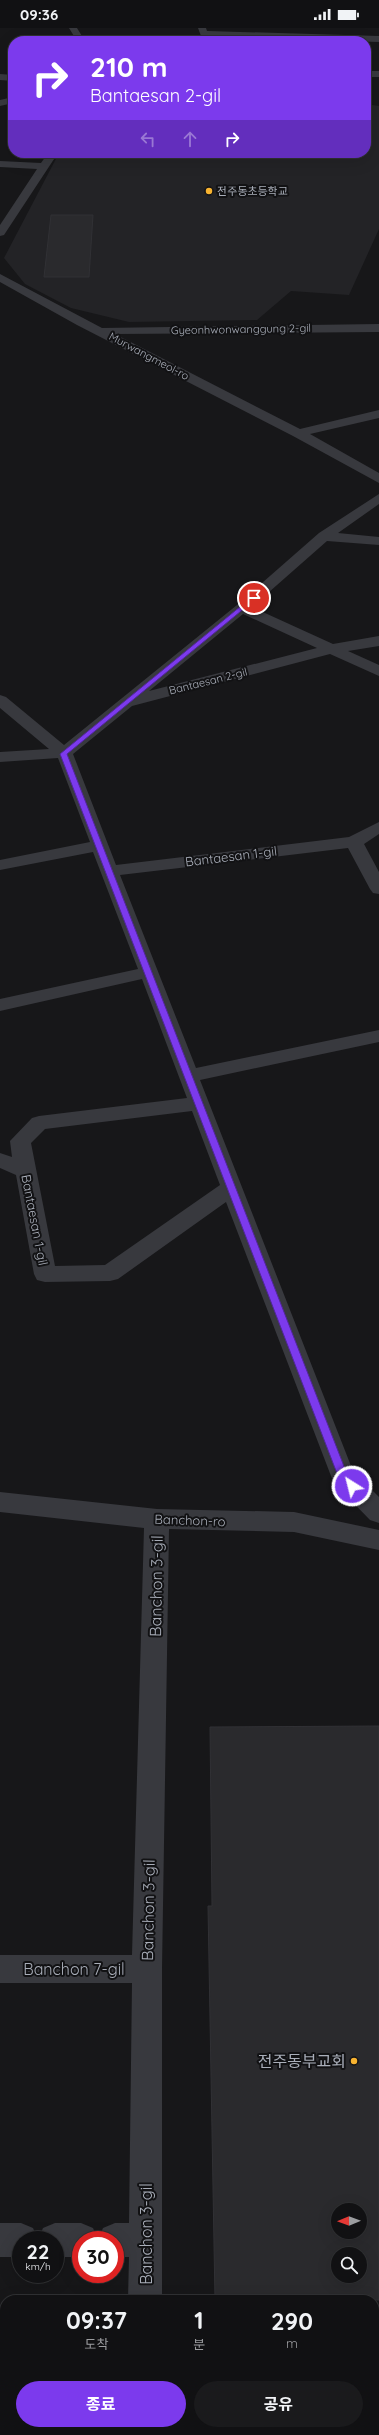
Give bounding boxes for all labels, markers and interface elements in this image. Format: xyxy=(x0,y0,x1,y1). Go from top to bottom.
text: 09:36 xyxy=(20,5,58,24)
text: 210 m xyxy=(90,49,168,84)
icon: right xyxy=(24,52,76,104)
text: Bantaesan 2-gil xyxy=(90,84,221,107)
icon: left xyxy=(137,128,159,150)
icon: ahead xyxy=(179,128,201,150)
icon: right xyxy=(221,128,243,150)
place label: 전주동초등학교 xyxy=(217,184,288,198)
marker: 전주동초등학교 xyxy=(204,186,214,196)
street label: Gyeonhwonwanggung 2-gil xyxy=(171,321,311,337)
street label: Murwangmeol-ro xyxy=(107,329,192,383)
pin xyxy=(237,581,271,615)
icon: arrive xyxy=(243,587,265,609)
street label: Bantaesan 2-gil xyxy=(167,665,249,697)
street label: Bantaesan 1-gil xyxy=(184,842,278,870)
street label: Bantaesan 1-gil xyxy=(18,1173,52,1267)
position arrow xyxy=(331,1465,373,1507)
street label: Banchon-ro xyxy=(154,1511,226,1529)
street label: Banchon 3-gil xyxy=(145,1535,167,1637)
street label: Banchon 3-gil xyxy=(137,1859,159,1961)
street label: Banchon 7-gil xyxy=(23,1959,125,1979)
place label: 전주동부교회 xyxy=(258,2051,346,2071)
marker: 전주동부교회 xyxy=(349,2056,359,2066)
street label: Banchon 3-gil xyxy=(136,2183,156,2285)
north arrow xyxy=(331,2203,367,2239)
map controls xyxy=(331,2203,367,2283)
speed limit sign: 30 xyxy=(72,2231,124,2283)
text: 22 xyxy=(27,2239,49,2264)
button: search xyxy=(331,2247,367,2283)
text: km/h xyxy=(25,2260,51,2273)
text: 09:37 xyxy=(66,2305,127,2335)
text: 1 xyxy=(194,2305,204,2335)
text: 290 xyxy=(271,2306,313,2336)
text: m xyxy=(286,2335,298,2351)
text: 도착 xyxy=(85,2336,108,2352)
text: 분 xyxy=(193,2336,205,2352)
button: 종료 xyxy=(16,2381,186,2427)
button: 공유 xyxy=(194,2381,363,2427)

